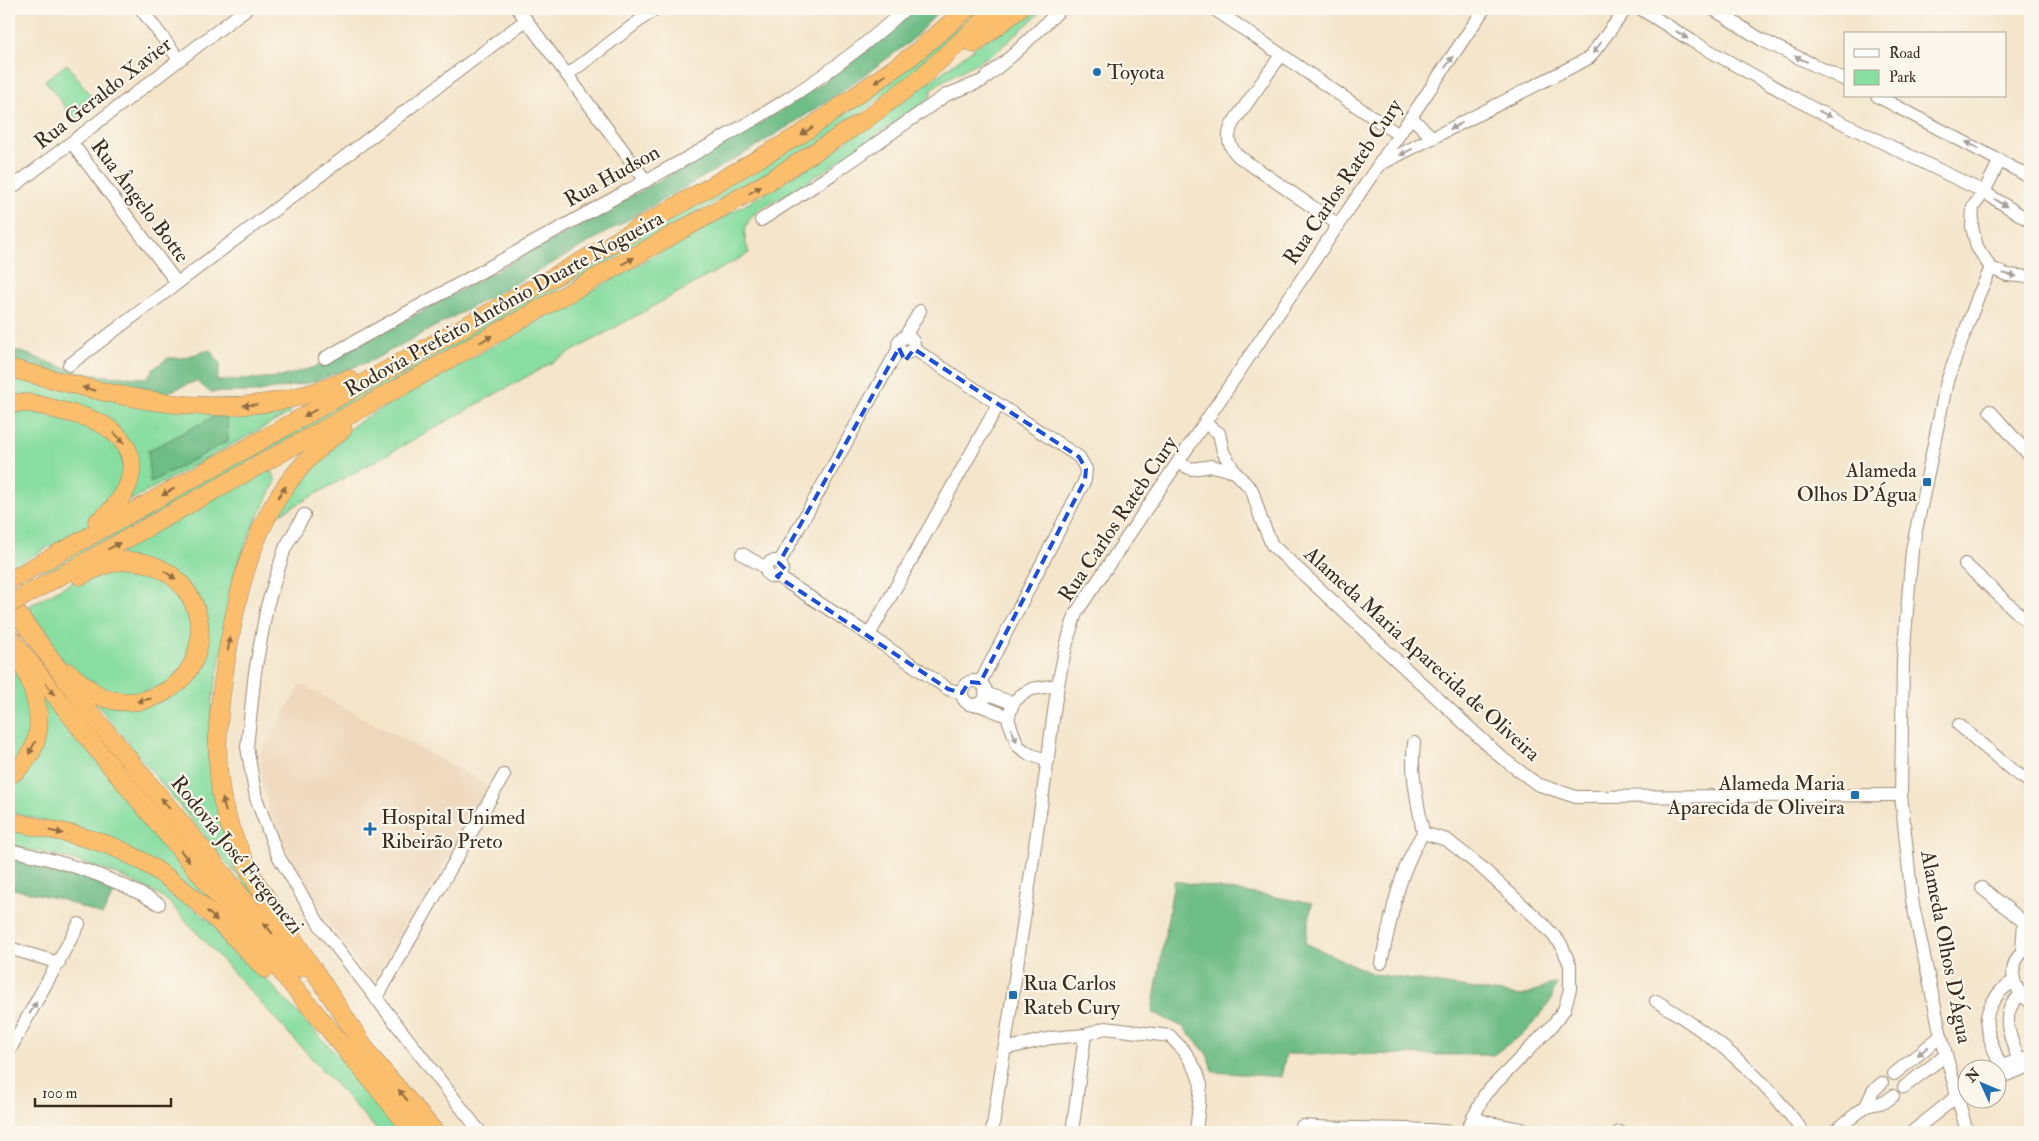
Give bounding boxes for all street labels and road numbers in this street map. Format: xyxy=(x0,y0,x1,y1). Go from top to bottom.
street label: Rua Geraldo Xavier xyxy=(29,31,177,155)
street label: Rua Carlos Rateb Cury xyxy=(1277,93,1409,270)
street label: Rua Ângelo Botte xyxy=(85,134,195,268)
street label: Rua Hudson xyxy=(559,139,665,213)
street label: Rodovia Prefeito Antônio Duarte Nogueira xyxy=(340,205,669,403)
street label: Rua Carlos Rateb Cury xyxy=(1052,430,1184,607)
street label: Alameda Maria Aparecida de Oliveira xyxy=(1298,540,1546,768)
street label: Rodovia José Fregonezi xyxy=(165,770,310,940)
street label: Alameda Olhos D'Água xyxy=(1914,847,1978,1046)

